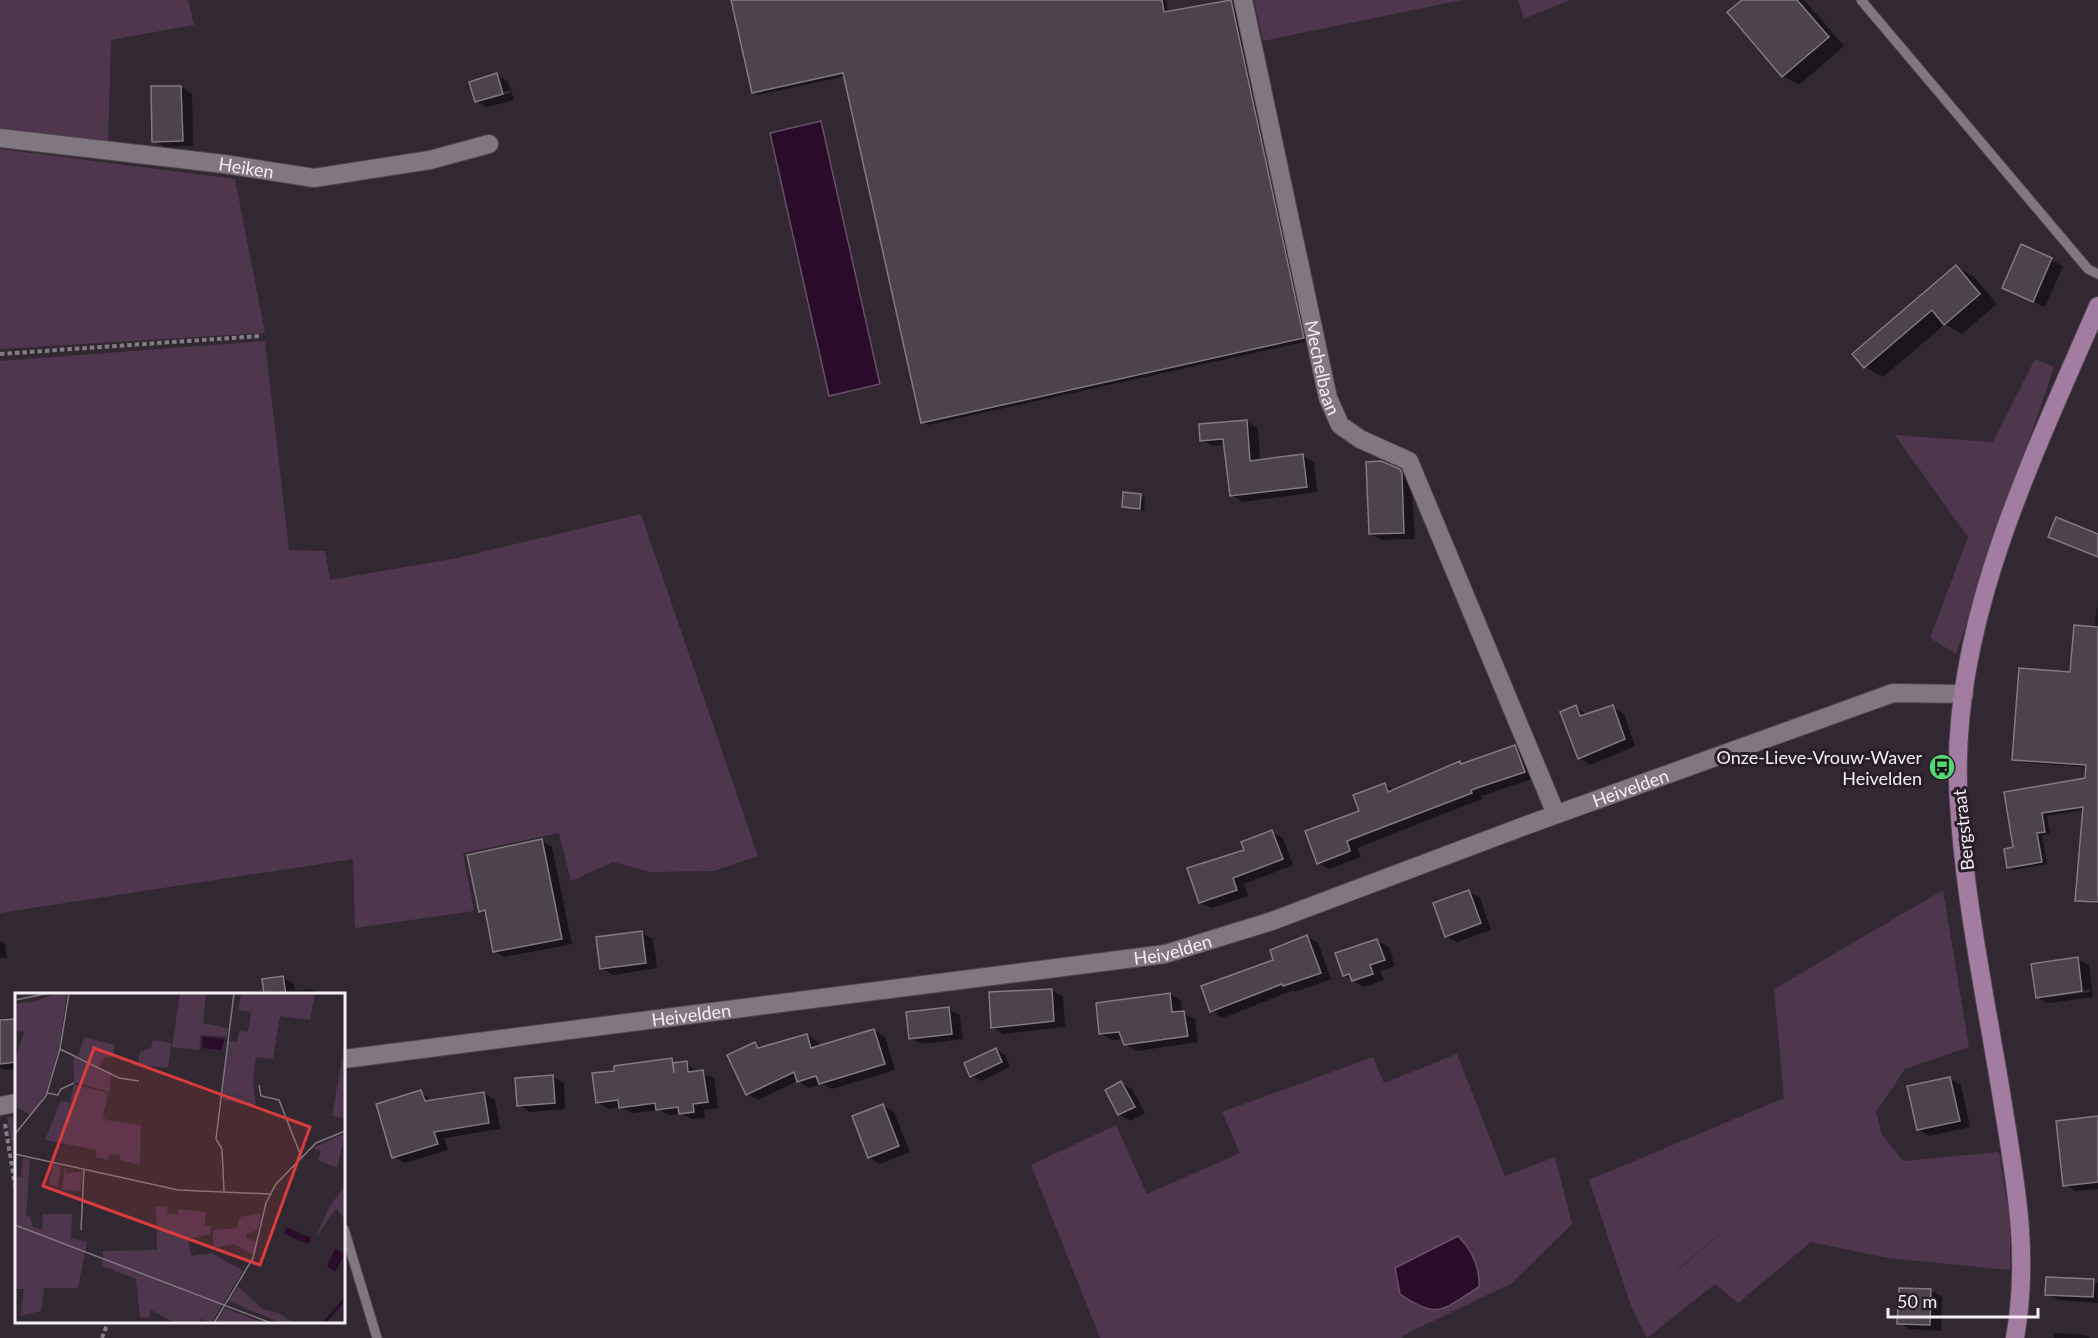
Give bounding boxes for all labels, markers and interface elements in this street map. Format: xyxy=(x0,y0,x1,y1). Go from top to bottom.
street label: Heiken xyxy=(217,152,275,183)
street label: Mechelbaan xyxy=(1301,318,1345,418)
place label: Onze-Lieve-Vrouw-Waver Heivelden xyxy=(1716,746,1922,789)
bus stop icon: Onze-Lieve-Vrouw-Waver Heivelden xyxy=(1927,752,1957,782)
street label: Heivelden xyxy=(1589,764,1672,812)
street label: Bergstraat xyxy=(1948,788,1978,872)
street label: Heivelden xyxy=(1132,929,1214,969)
inset map xyxy=(15,993,345,1323)
street label: Heivelden xyxy=(650,999,732,1031)
scale bar xyxy=(1888,1281,2038,1319)
text: 50 m xyxy=(1897,1290,1937,1312)

